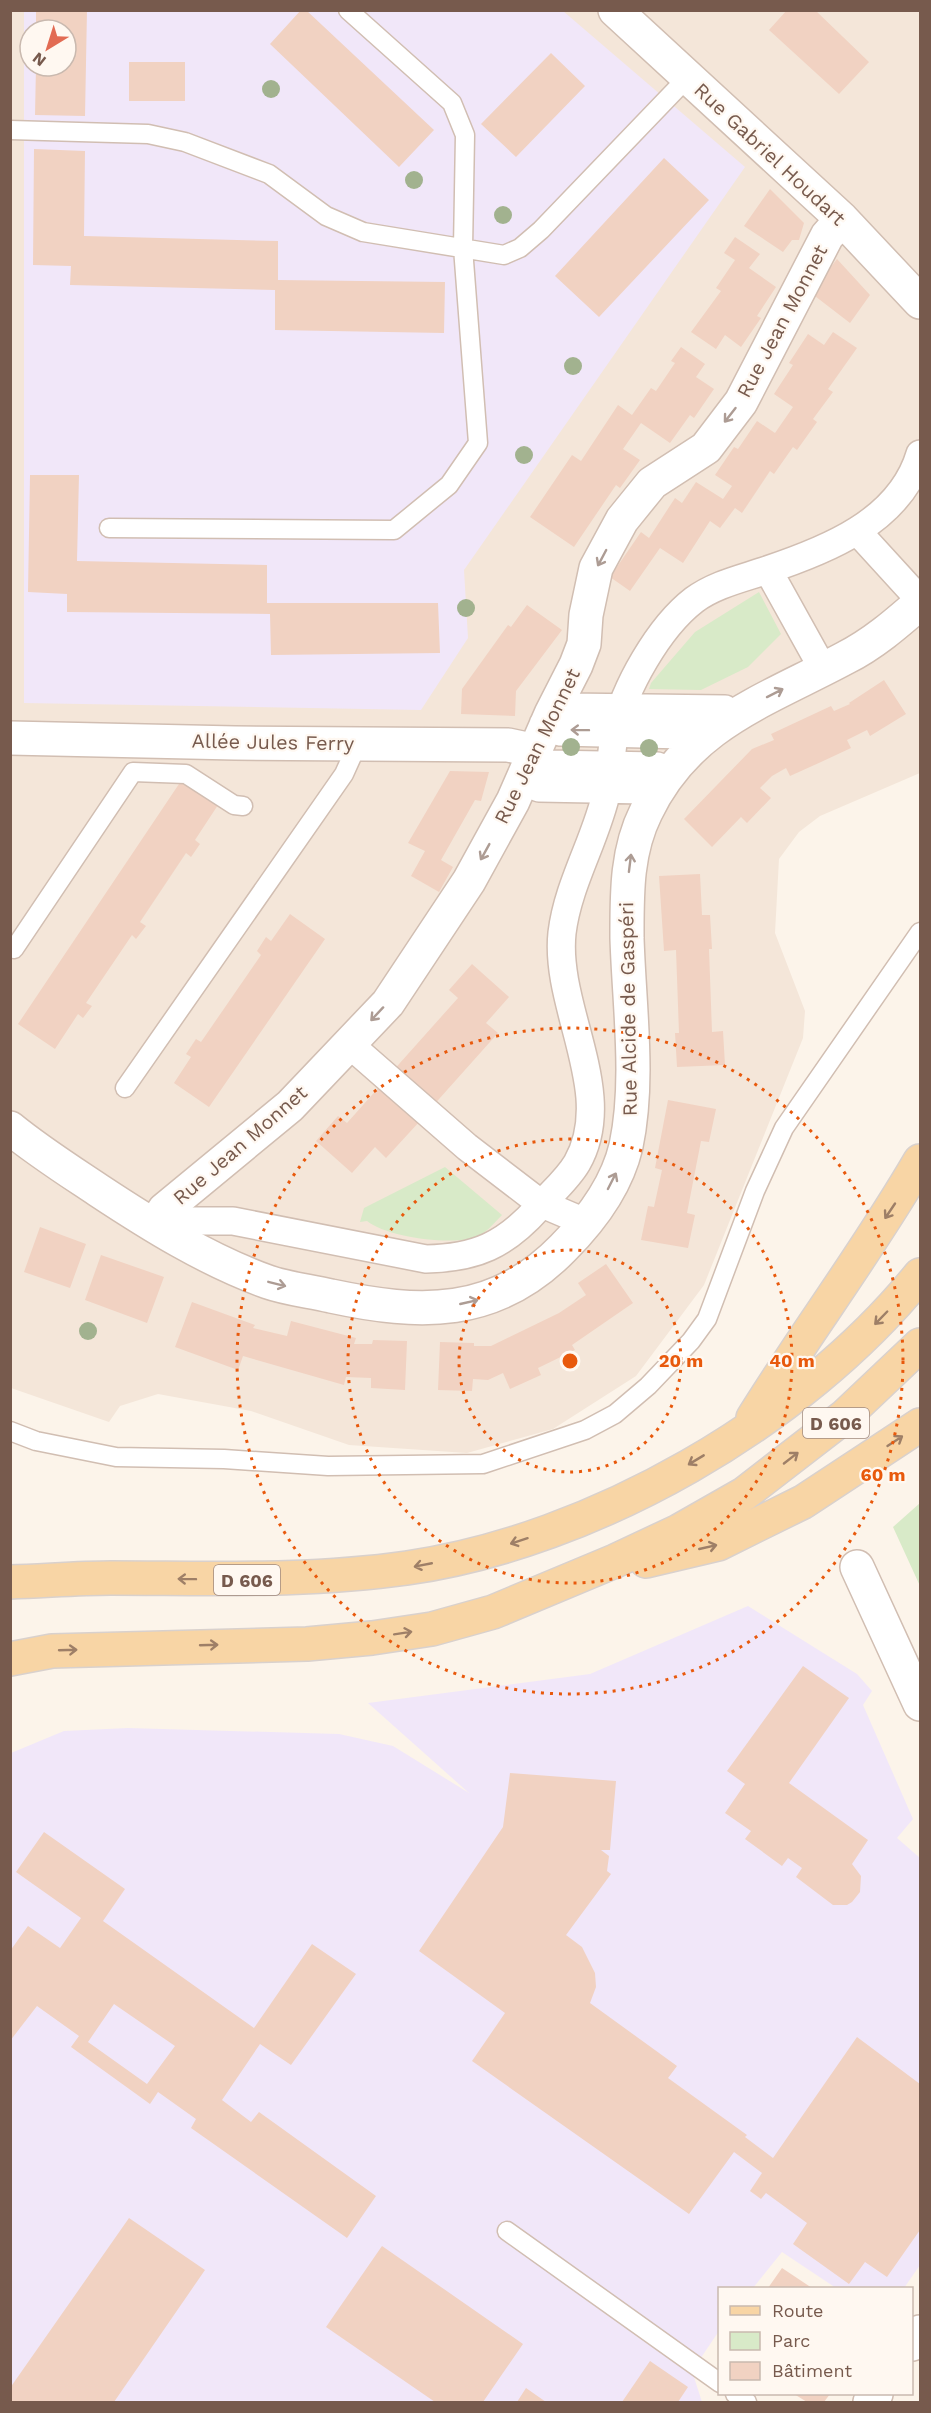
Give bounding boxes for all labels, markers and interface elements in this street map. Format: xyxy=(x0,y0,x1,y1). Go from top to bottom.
north arrow xyxy=(18,18,78,78)
text: N xyxy=(29,48,50,71)
street label: Rue Gabriel Houdart xyxy=(689,78,851,231)
street label: Rue Jean Monnet xyxy=(732,240,833,402)
one-way arrow xyxy=(724,407,737,423)
one-way arrow xyxy=(596,548,607,566)
street label: Rue Jean Monnet xyxy=(489,664,585,828)
one-way arrow xyxy=(766,687,784,698)
one-way arrow xyxy=(570,724,590,736)
street label: Allée Jules Ferry xyxy=(191,729,355,755)
one-way arrow xyxy=(479,843,491,860)
one-way arrow xyxy=(625,854,636,873)
street label: Rue Alcide de Gaspéri xyxy=(614,902,642,1116)
one-way arrow xyxy=(370,1006,384,1021)
street label: Rue Jean Monnet xyxy=(168,1080,312,1210)
one-way arrow xyxy=(607,1172,619,1190)
one-way arrow xyxy=(884,1202,896,1218)
one-way arrow xyxy=(267,1278,286,1290)
one-way arrow xyxy=(459,1296,478,1308)
one-way arrow xyxy=(874,1310,888,1325)
text: 20 m xyxy=(659,1350,703,1371)
text: 40 m xyxy=(769,1350,815,1371)
centre of rings xyxy=(560,1351,580,1371)
road number: D 606 xyxy=(803,1408,869,1438)
one-way arrow xyxy=(886,1435,903,1447)
one-way arrow xyxy=(782,1452,798,1465)
one-way arrow xyxy=(688,1455,705,1467)
text: 60 m xyxy=(861,1464,905,1485)
one-way arrow xyxy=(510,1536,529,1547)
one-way arrow xyxy=(698,1540,717,1552)
one-way arrow xyxy=(414,1560,434,1571)
road number: D 606 xyxy=(214,1565,280,1595)
one-way arrow xyxy=(178,1573,198,1585)
one-way arrow xyxy=(393,1628,413,1639)
one-way arrow xyxy=(199,1640,218,1651)
one-way arrow xyxy=(58,1645,78,1656)
legend xyxy=(718,2287,913,2395)
text: Route xyxy=(772,2300,824,2321)
text: Parc xyxy=(772,2330,810,2351)
text: Bâtiment xyxy=(772,2360,852,2381)

